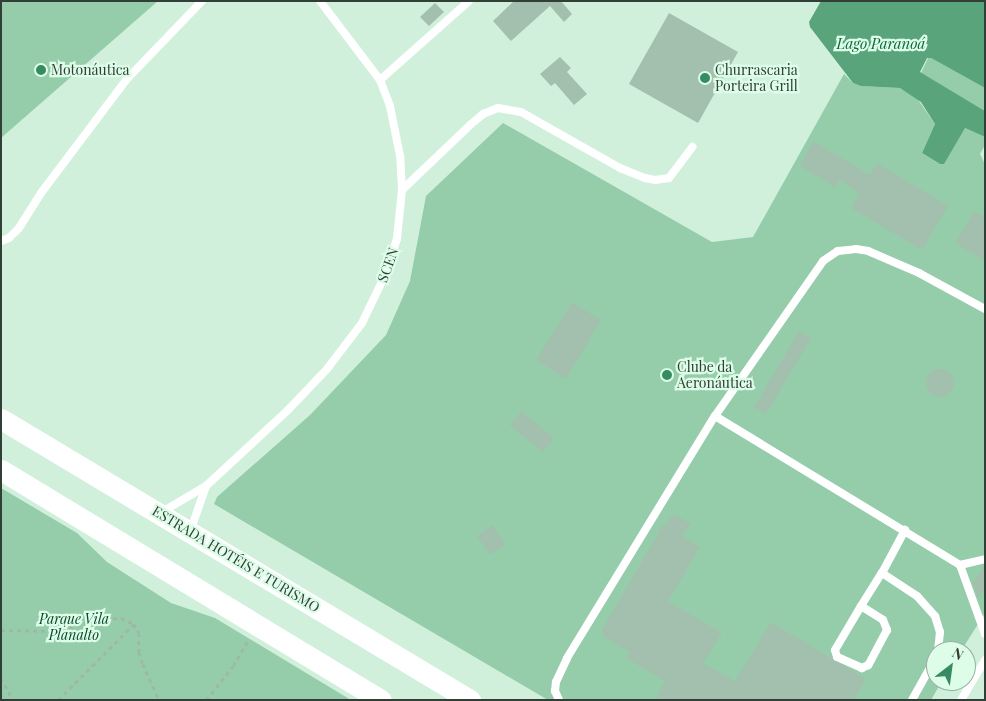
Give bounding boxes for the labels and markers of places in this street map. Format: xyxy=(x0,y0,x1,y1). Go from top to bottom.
place label: Motonáutica xyxy=(51,62,130,78)
place label: Churrascaria Porteira Grill xyxy=(715,62,798,94)
marker: Motonáutica xyxy=(35,64,47,76)
marker: Churrascaria Porteira Grill xyxy=(699,72,711,84)
place label: Clube da Aeronáutica xyxy=(677,359,753,392)
marker: Clube da Aeronáutica xyxy=(661,369,673,381)

